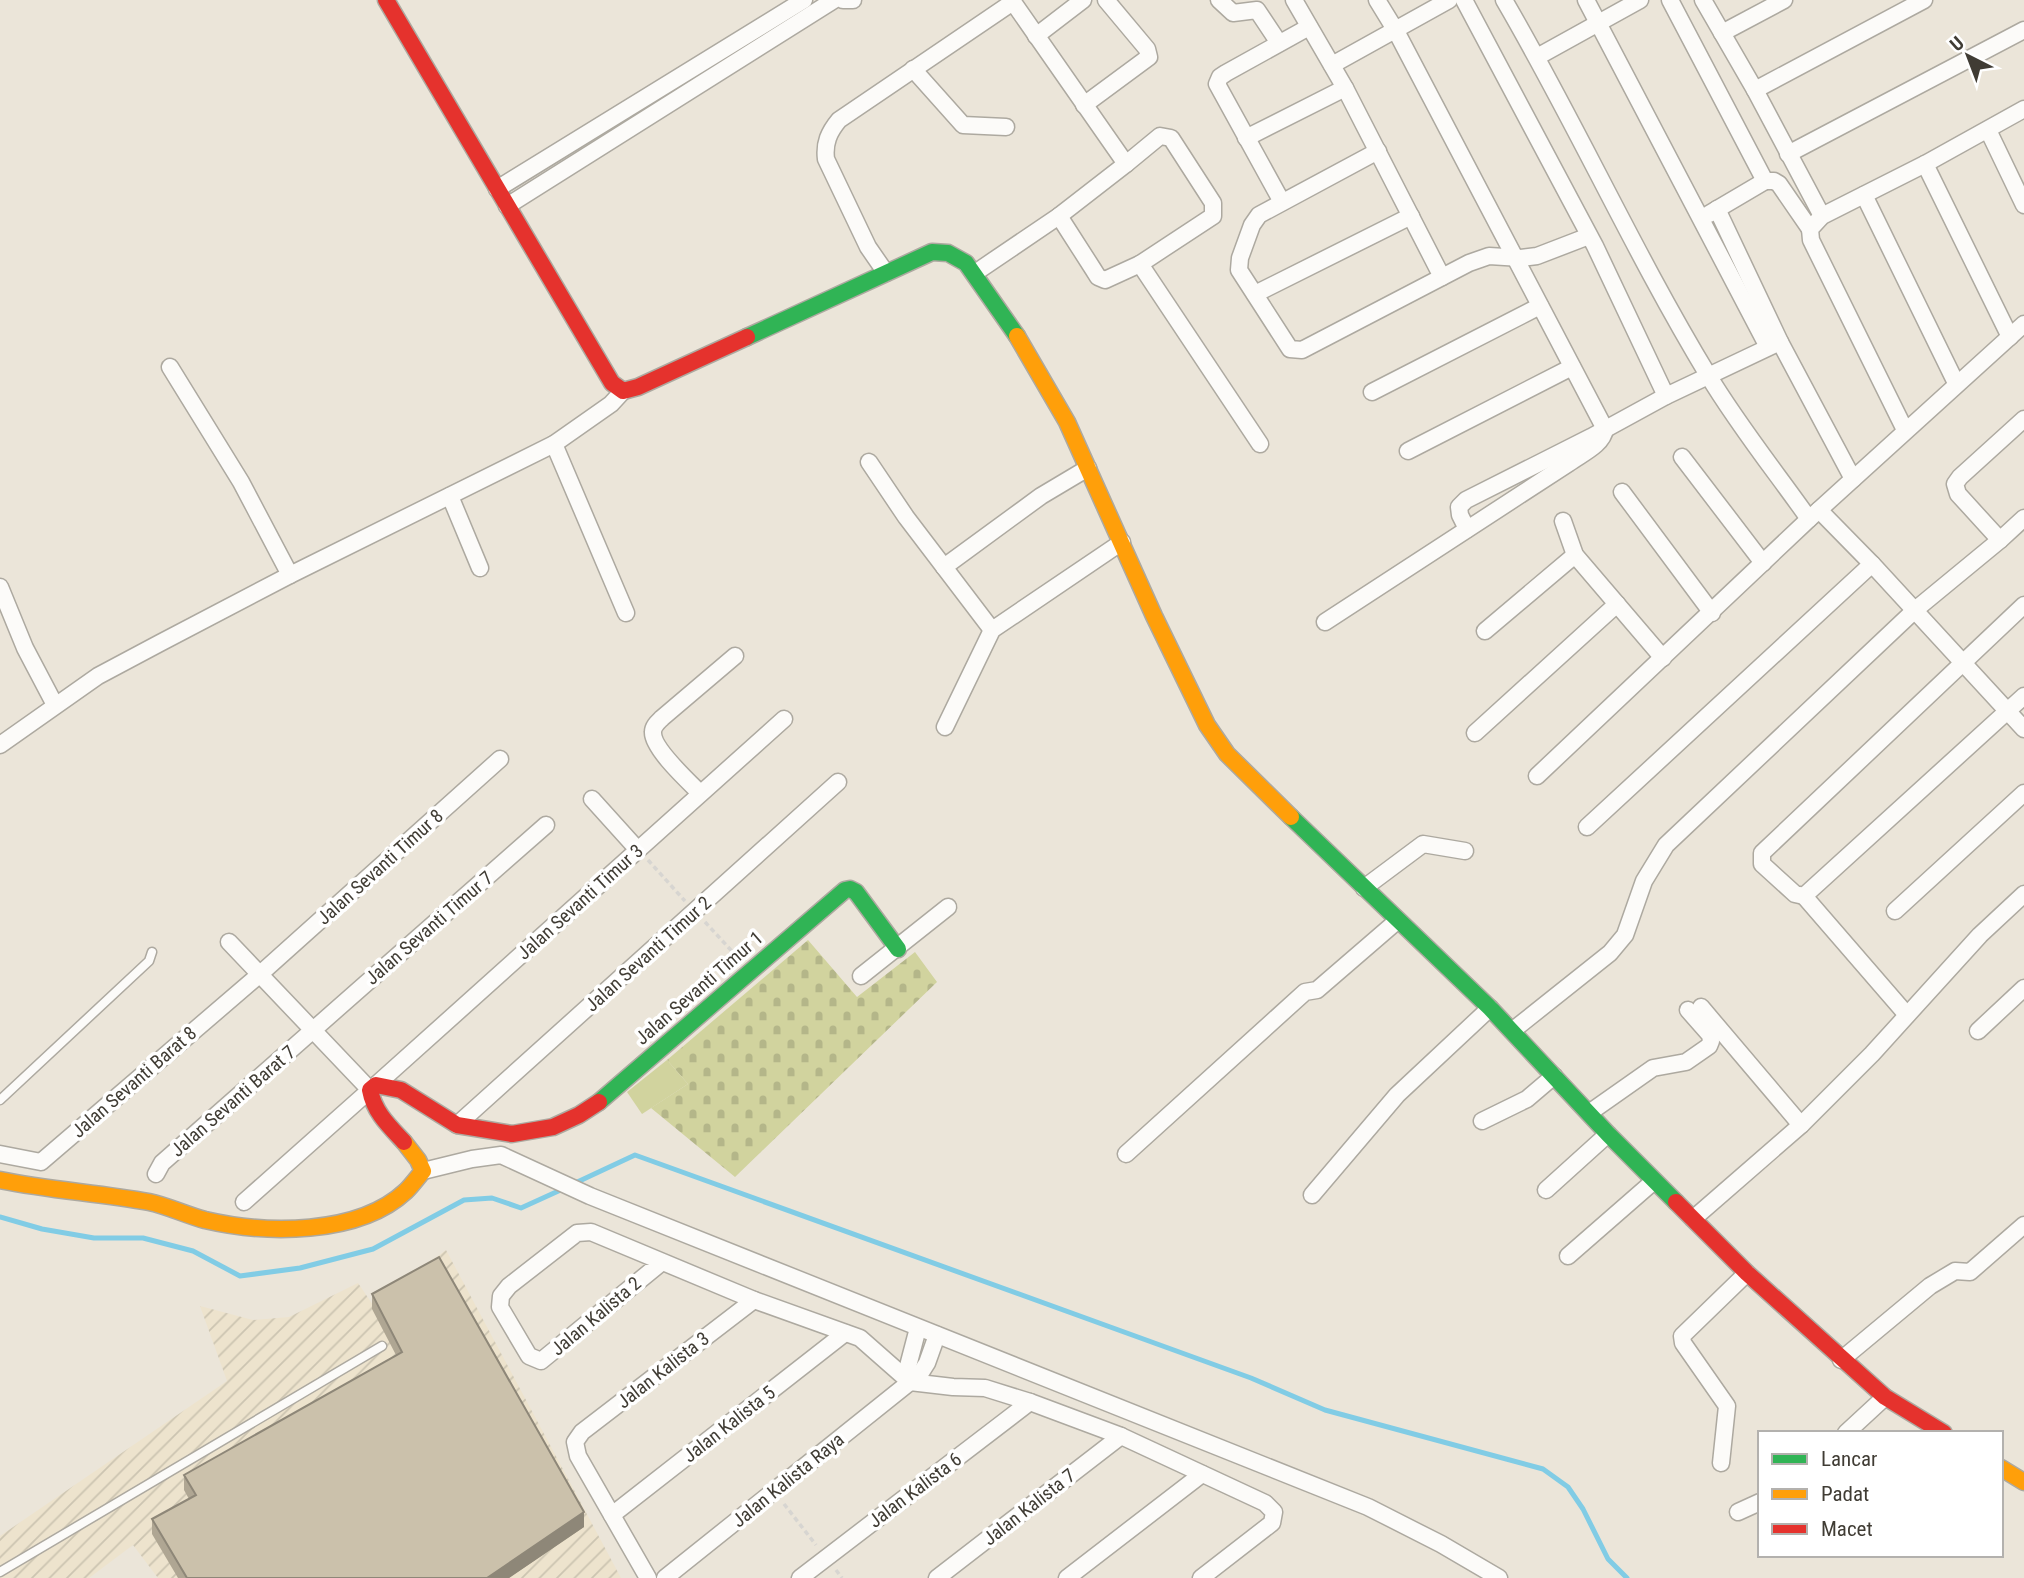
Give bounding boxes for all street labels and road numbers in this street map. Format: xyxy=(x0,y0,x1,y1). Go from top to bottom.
street label: Jalan Sevanti Timur 8 xyxy=(312,804,448,930)
street label: Jalan Sevanti Timur 3 xyxy=(512,839,648,965)
street label: Jalan Sevanti Timur 7 xyxy=(361,866,497,990)
street label: Jalan Sevanti Timur 2 xyxy=(580,891,716,1017)
street label: Jalan Sevanti Timur 1 xyxy=(631,926,767,1050)
street label: Jalan Sevanti Barat 8 xyxy=(67,1022,201,1142)
street label: Jalan Sevanti Barat 7 xyxy=(166,1041,300,1161)
street label: Jalan Kalista 2 xyxy=(546,1272,646,1360)
street label: Jalan Kalista 3 xyxy=(612,1327,714,1413)
street label: Jalan Kalista 5 xyxy=(678,1381,780,1467)
street label: Jalan Kalista Raya xyxy=(727,1428,849,1532)
street label: Jalan Kalista 6 xyxy=(864,1448,966,1532)
street label: Jalan Kalista 7 xyxy=(978,1464,1080,1550)

